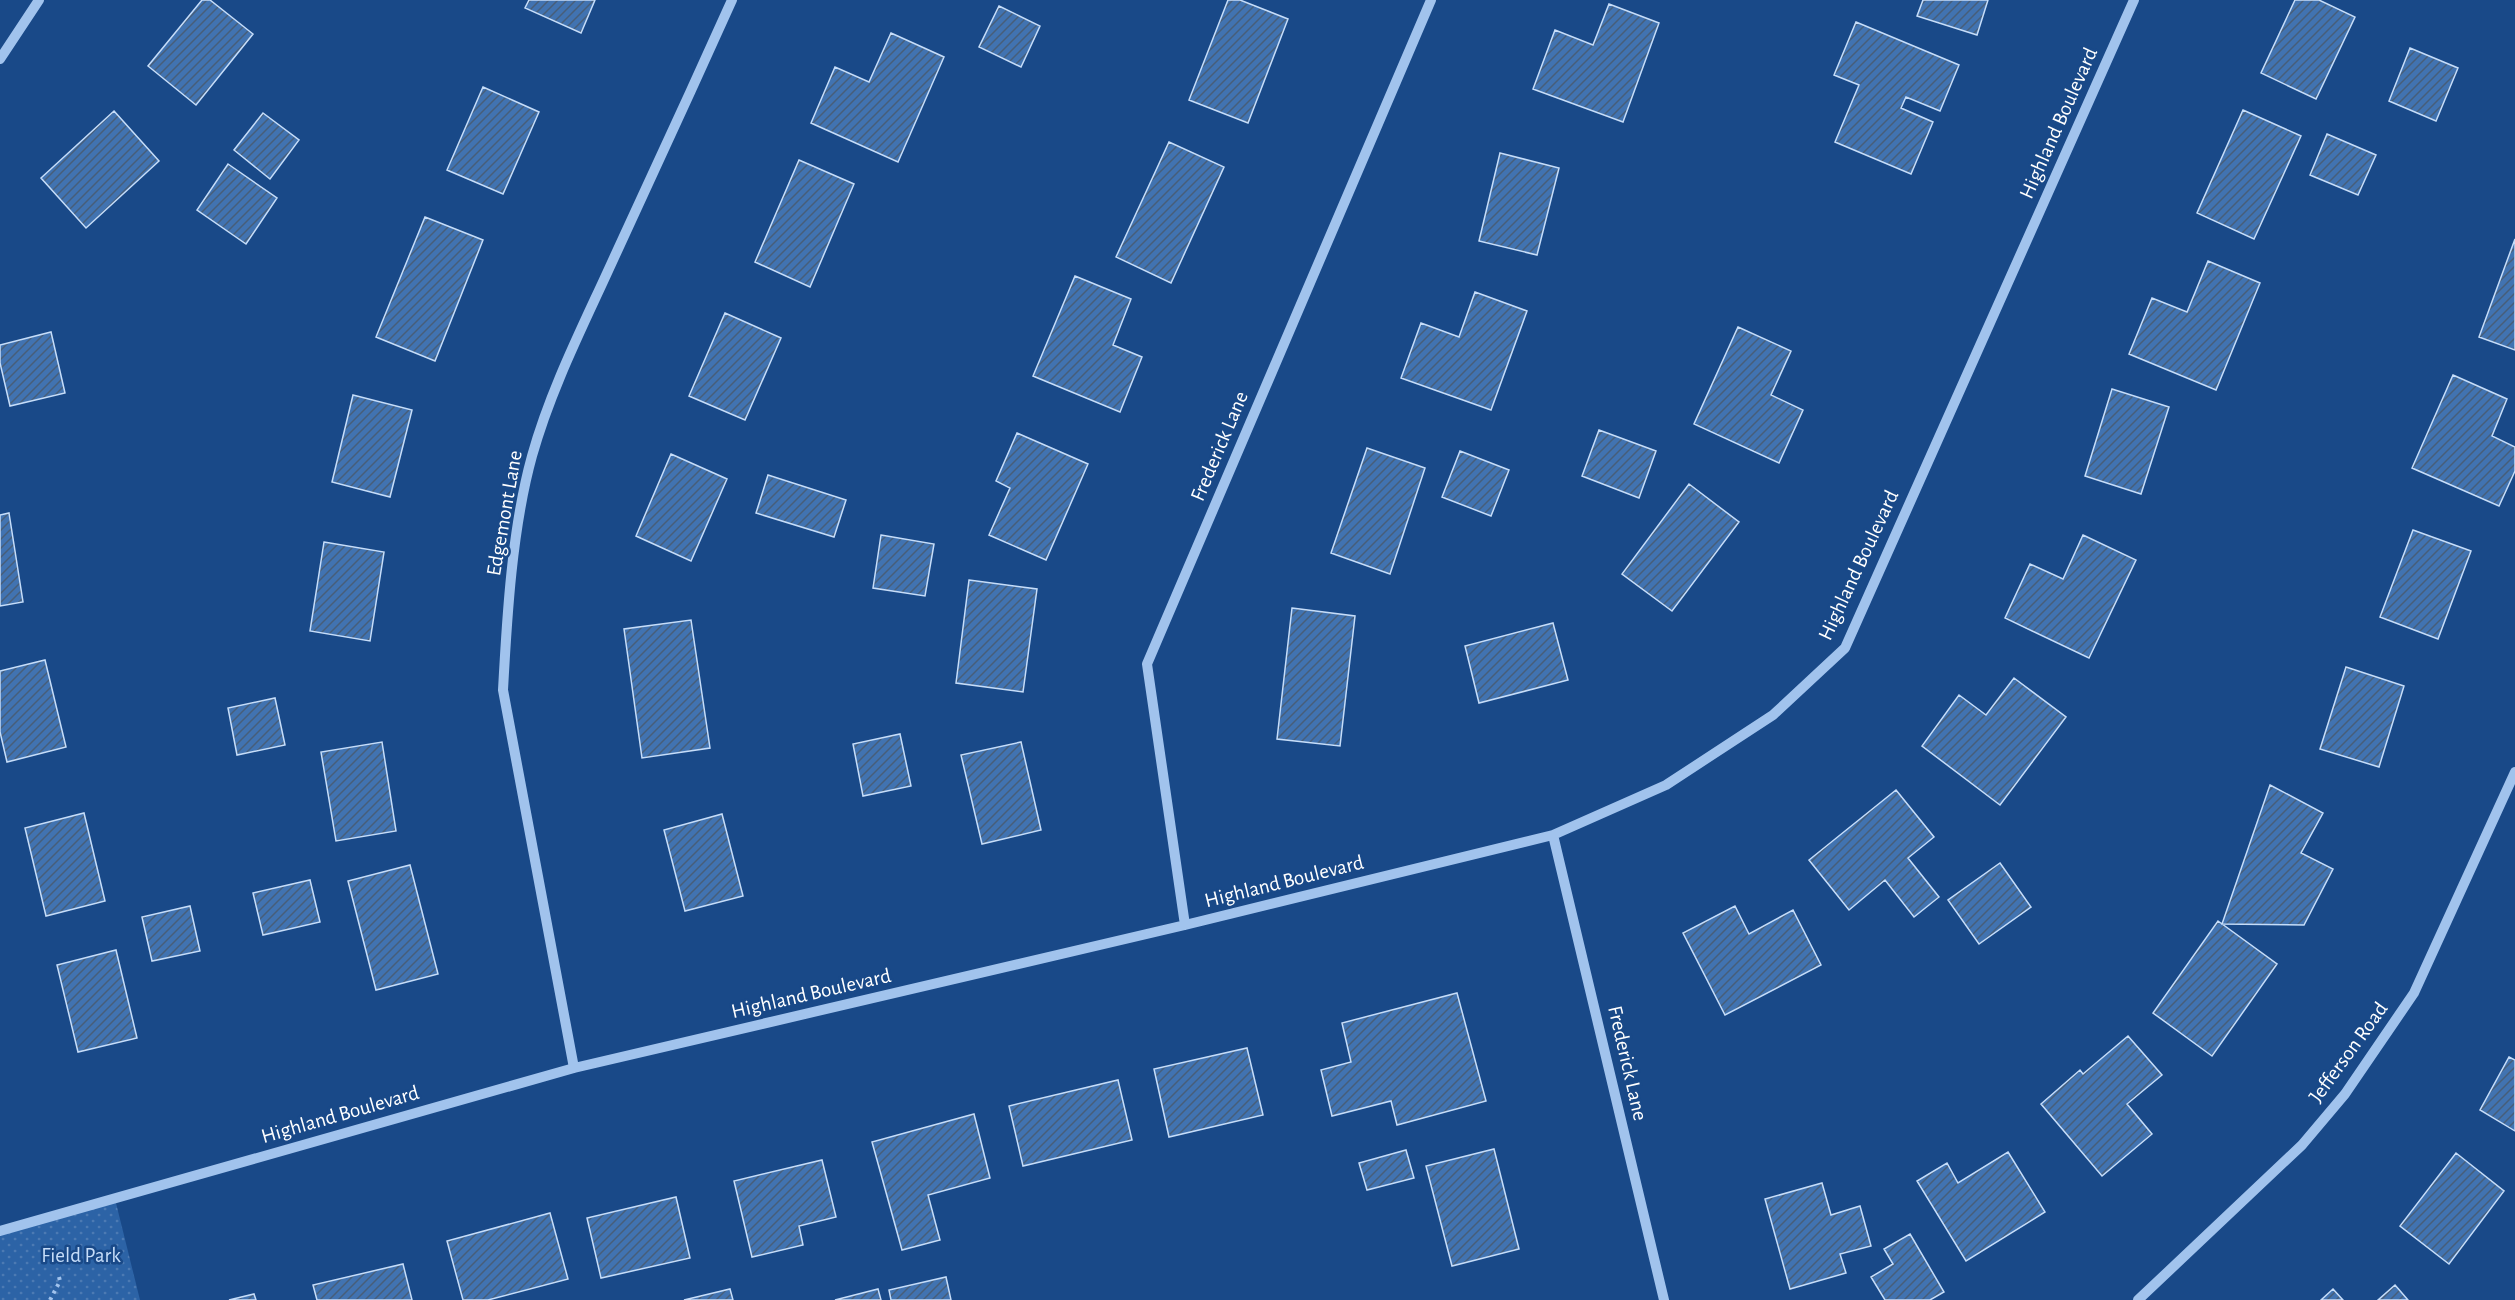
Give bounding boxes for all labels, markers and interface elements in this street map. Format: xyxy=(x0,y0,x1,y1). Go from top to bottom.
street label: Highland Boulevard xyxy=(2016,44,2101,202)
street label: Frederick Lane xyxy=(1187,388,1252,504)
street label: Edgemont Lane xyxy=(483,449,526,577)
street label: Highland Boulevard xyxy=(1814,487,1902,644)
street label: Highland Boulevard xyxy=(1202,852,1366,911)
street label: Highland Boulevard xyxy=(729,965,893,1022)
street label: Jefferson Road xyxy=(2305,998,2392,1106)
street label: Frederick Lane xyxy=(1604,1004,1651,1123)
street label: Highland Boulevard xyxy=(259,1082,422,1147)
park label: Field Park xyxy=(41,1245,121,1266)

